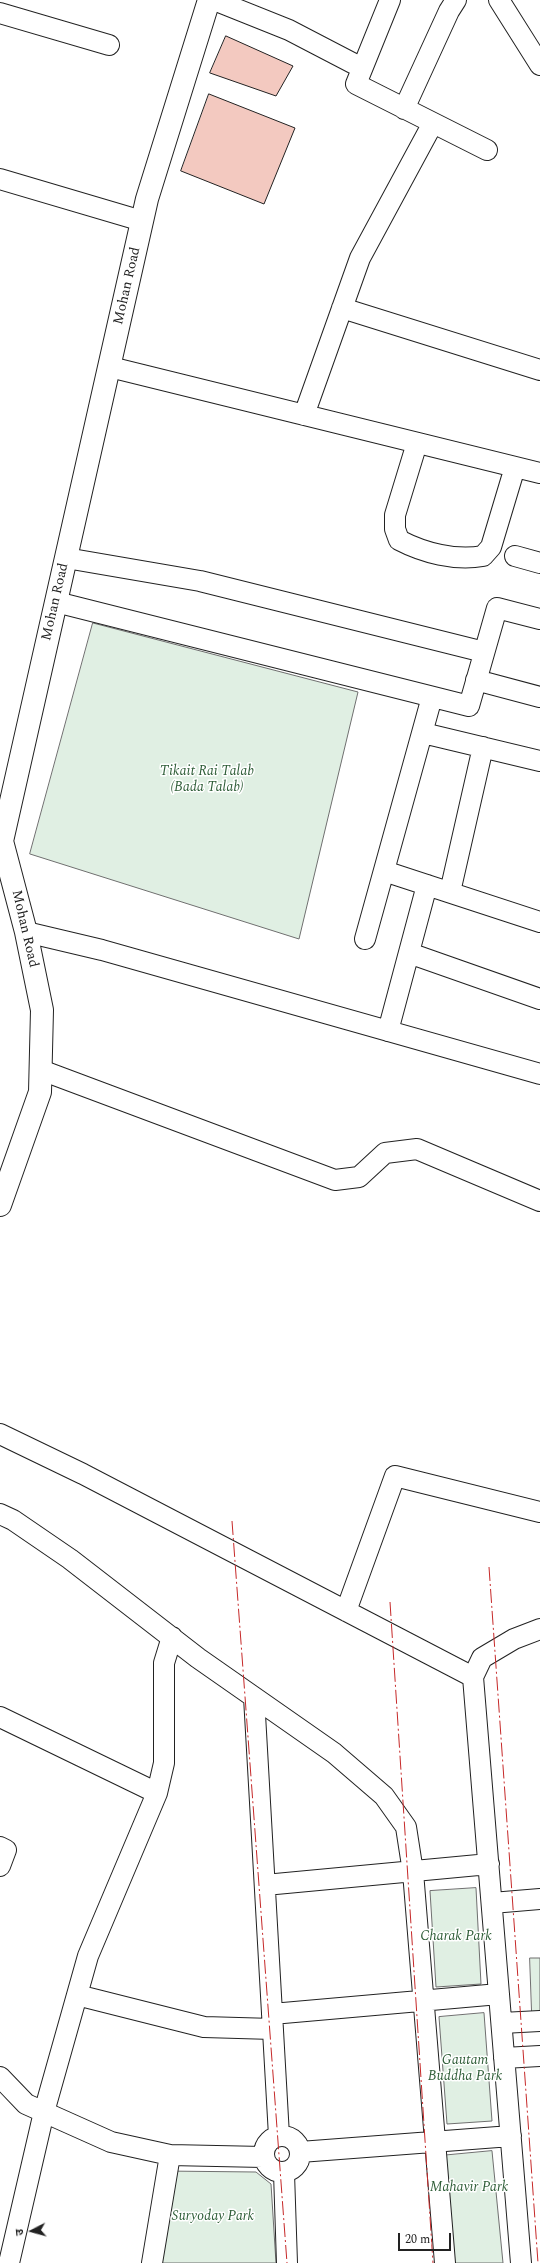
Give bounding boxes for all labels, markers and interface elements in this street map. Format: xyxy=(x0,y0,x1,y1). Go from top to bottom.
street label: Mohan Road xyxy=(111,246,145,326)
street label: Mohan Road xyxy=(39,562,73,642)
park label: Tikait Rai Talab (Bada Talab) xyxy=(160,764,254,796)
street label: Mohan Road xyxy=(7,889,41,969)
park label: Charak Park xyxy=(420,1929,492,1945)
park label: Gautam Buddha Park xyxy=(428,2053,502,2086)
park label: Mahavir Park xyxy=(430,2180,508,2196)
park label: Suryoday Park xyxy=(172,2209,254,2225)
north arrow xyxy=(12,2211,52,2251)
scale bar xyxy=(400,2225,453,2251)
text: उ xyxy=(11,2228,28,2236)
text: 20 m xyxy=(405,2230,430,2249)

